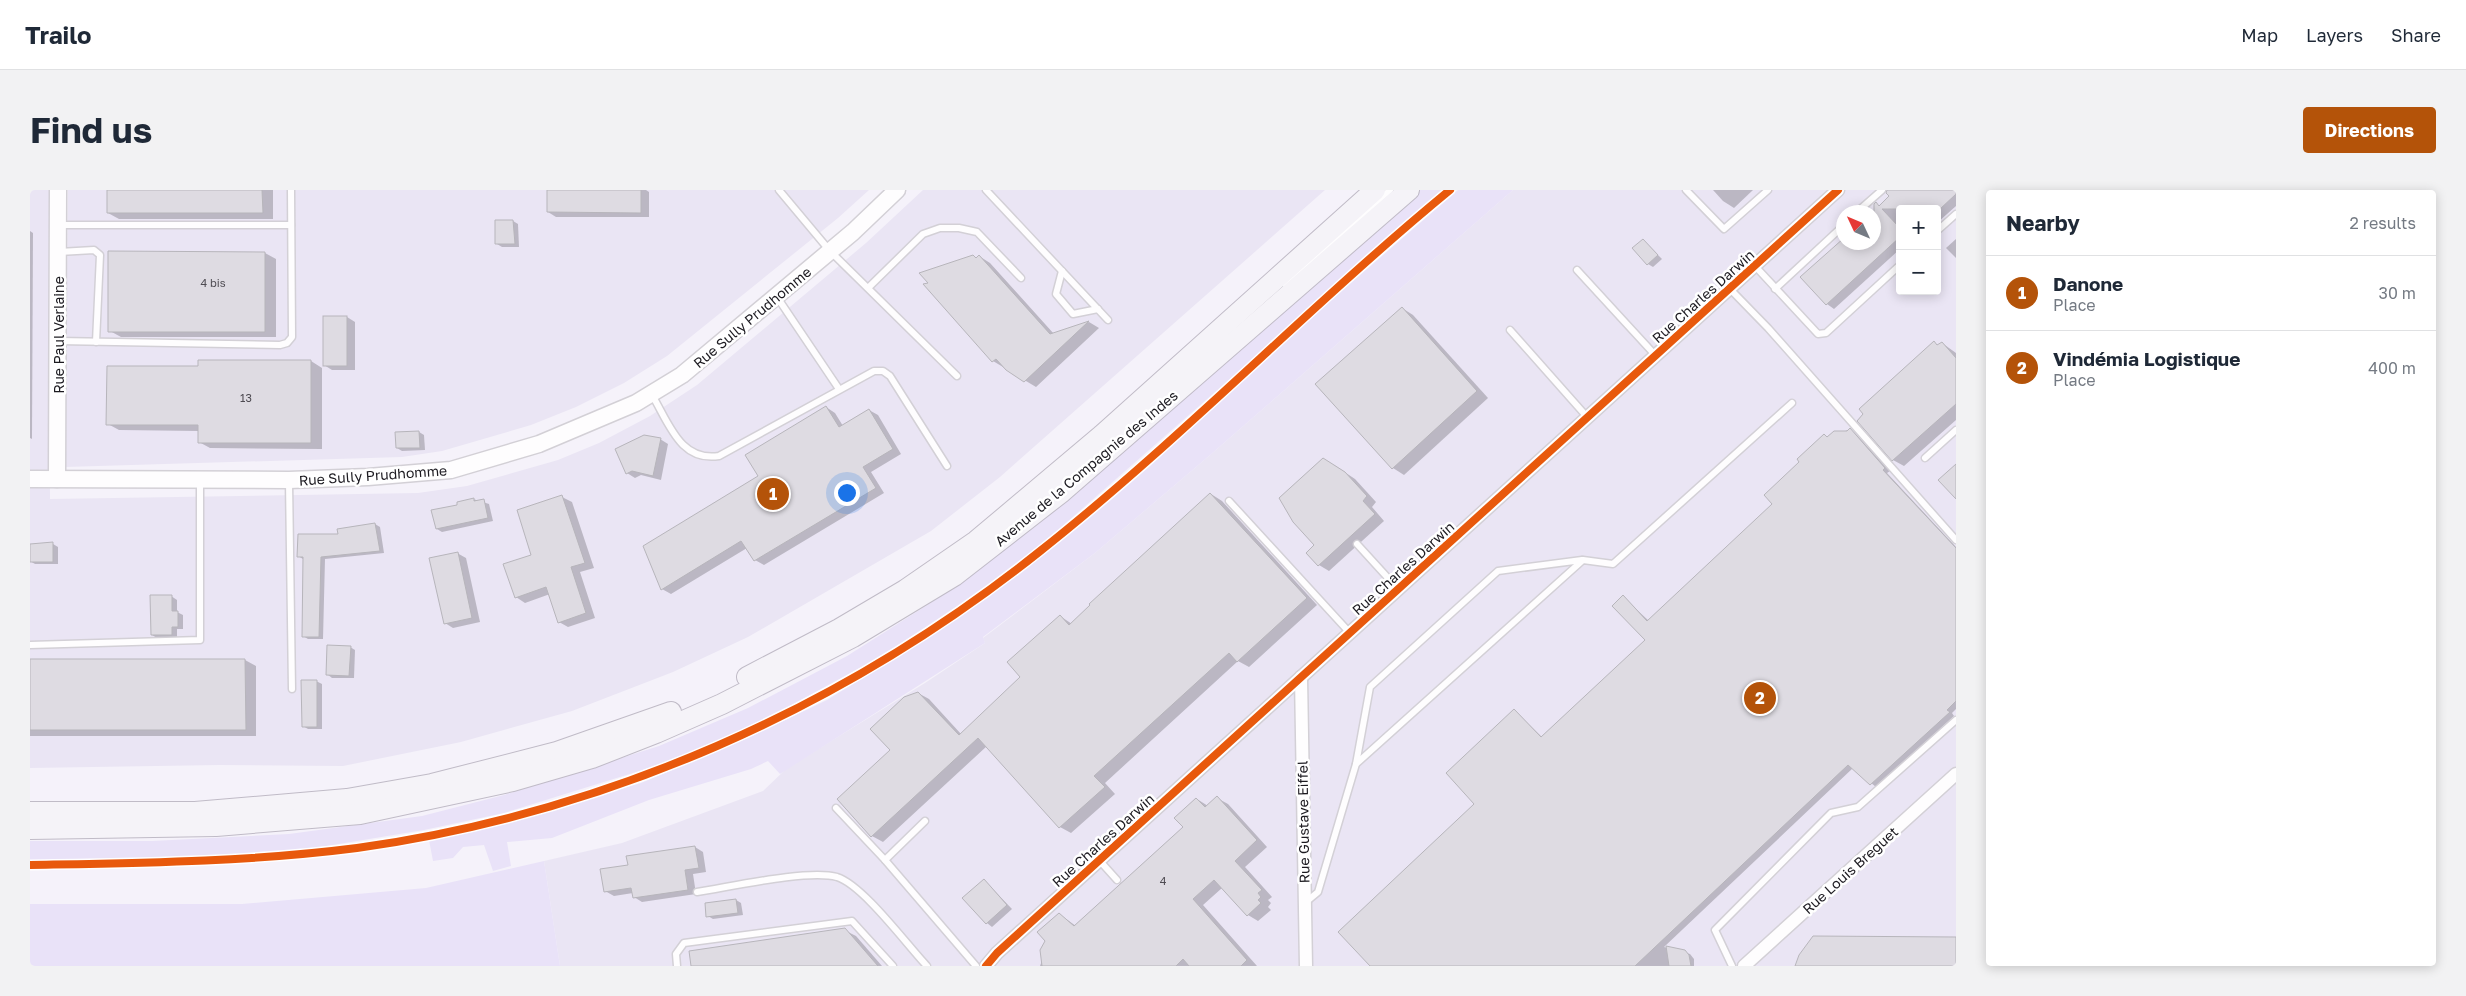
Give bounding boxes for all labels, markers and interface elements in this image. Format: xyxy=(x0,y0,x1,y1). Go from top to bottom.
text: Trailo xyxy=(25,20,91,49)
text: Map xyxy=(2241,24,2278,46)
text: Layers xyxy=(2306,24,2363,46)
text: Share xyxy=(2391,24,2441,46)
button: Directions xyxy=(2303,107,2436,153)
text: Find us xyxy=(30,109,152,151)
north arrow xyxy=(1836,205,1881,250)
map controls xyxy=(1896,205,1941,295)
button: + xyxy=(1896,205,1941,250)
text: Nearby xyxy=(2006,210,2080,236)
text: 2 results xyxy=(2350,213,2416,233)
street label: Rue Charles Darwin xyxy=(1648,246,1758,346)
button: − xyxy=(1896,250,1941,295)
street label: Rue Sully Prudhomme xyxy=(690,263,814,371)
text: Danone xyxy=(2053,272,2123,295)
street label: Rue Paul Verlaine xyxy=(50,276,67,394)
house number: 4 bis xyxy=(200,276,226,289)
text: 1 xyxy=(2018,283,2026,303)
text: 30 m xyxy=(2379,283,2416,303)
text: Place xyxy=(2053,295,2096,315)
text: Vindémia Logistique xyxy=(2053,347,2240,370)
text: 2 xyxy=(2017,358,2027,378)
text: 400 m xyxy=(2368,358,2416,378)
text: Place xyxy=(2053,370,2096,390)
street label: Avenue de la Compagnie des Indes xyxy=(991,387,1181,549)
house number: 13 xyxy=(240,391,252,404)
street label: Rue Sully Prudhomme xyxy=(298,461,448,489)
pin: 1 xyxy=(757,475,789,513)
your location xyxy=(834,480,860,506)
street label: Rue Charles Darwin xyxy=(1348,518,1458,618)
pin: 2 xyxy=(1744,679,1776,717)
street label: Rue Gustave Eiffel xyxy=(1293,761,1313,883)
street label: Rue Charles Darwin xyxy=(1048,790,1158,890)
street label: Rue Louis Breguet xyxy=(1799,823,1901,917)
house number: 4 xyxy=(1160,874,1167,887)

